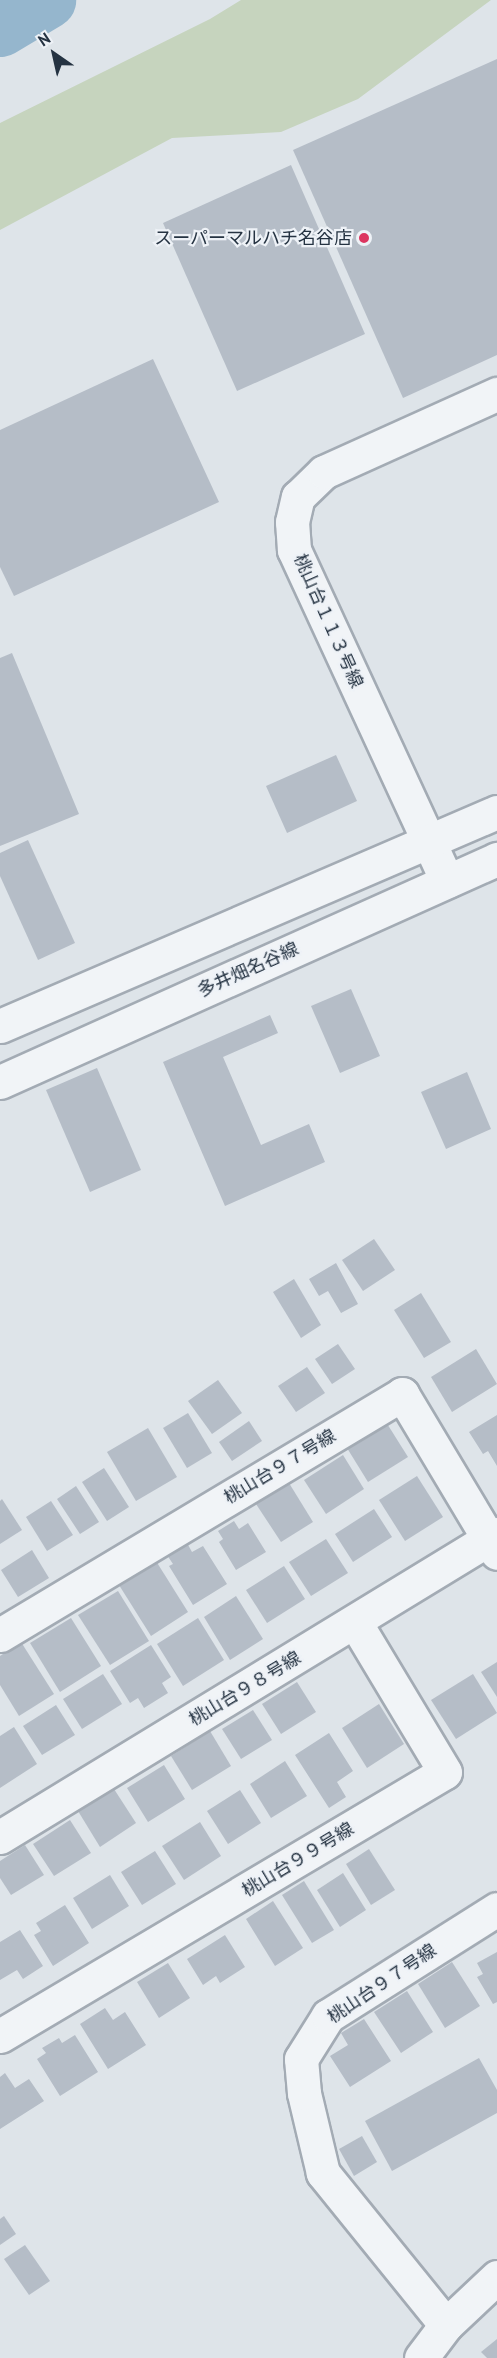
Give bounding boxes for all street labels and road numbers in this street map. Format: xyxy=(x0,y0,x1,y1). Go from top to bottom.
street label: 桃山台１１３号線 xyxy=(289,551,367,691)
street label: 多井畑名谷線 xyxy=(194,938,302,1002)
street label: 桃山台９７号線 xyxy=(220,1425,340,1509)
street label: 桃山台９８号線 xyxy=(185,1647,305,1731)
street label: 桃山台９９号線 xyxy=(238,1818,358,1902)
street label: 桃山台９７号線 xyxy=(324,1940,440,2028)

